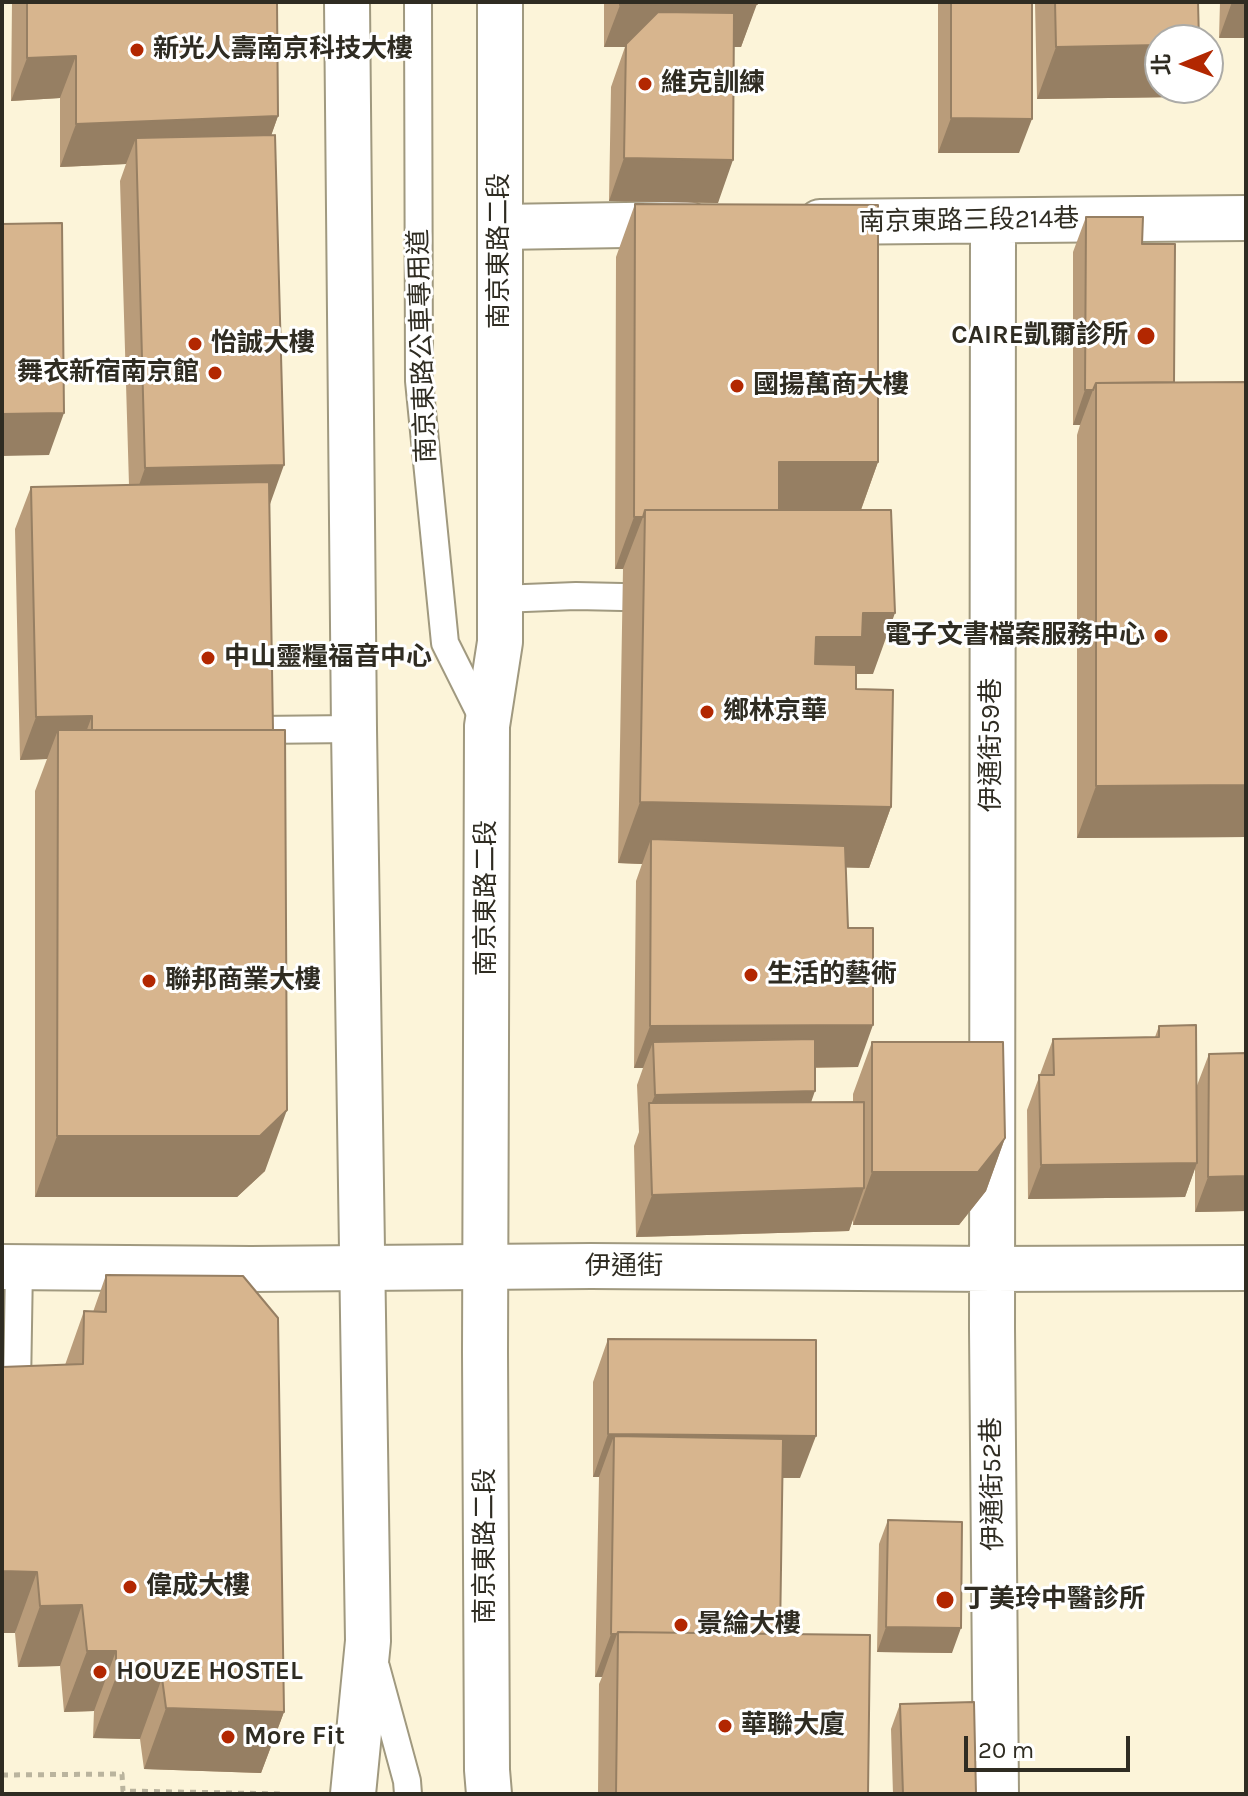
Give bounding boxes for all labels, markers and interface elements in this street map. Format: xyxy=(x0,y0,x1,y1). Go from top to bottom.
north arrow xyxy=(1144,24,1224,104)
place label: 新光人壽南京科技大樓 xyxy=(153,34,413,66)
marker: 新光人壽南京科技大樓 xyxy=(128,41,146,59)
text: 北 xyxy=(1149,53,1175,76)
place label: 維克訓練 xyxy=(661,68,765,100)
marker: 維克訓練 xyxy=(636,75,654,93)
street label: 南京東路二段 xyxy=(484,173,516,329)
street label: 南京東路三段214巷 xyxy=(859,203,1079,239)
street label: 南京東路公車專用道 xyxy=(403,229,443,463)
place label: CAIRE凱爾診所 xyxy=(951,320,1128,352)
marker: CAIRE凱爾診所 xyxy=(1135,325,1157,347)
place label: 怡誠大樓 xyxy=(211,328,315,360)
marker: 怡誠大樓 xyxy=(186,335,204,353)
place label: 舞衣新宿南京館 xyxy=(17,357,199,389)
marker: 舞衣新宿南京館 xyxy=(206,364,224,382)
place label: 國揚萬商大樓 xyxy=(753,370,909,402)
marker: 國揚萬商大樓 xyxy=(728,377,746,395)
place label: 電子文書檔案服務中心 xyxy=(885,620,1145,652)
marker: 電子文書檔案服務中心 xyxy=(1152,627,1170,645)
place label: 中山靈糧福音中心 xyxy=(224,642,432,674)
marker: 中山靈糧福音中心 xyxy=(199,649,217,667)
street label: 伊通街59巷 xyxy=(976,678,1008,812)
place label: 鄉林京華 xyxy=(723,696,827,728)
marker: 鄉林京華 xyxy=(698,703,716,721)
street label: 南京東路二段 xyxy=(471,820,503,976)
place label: 生活的藝術 xyxy=(767,959,897,991)
place label: 聯邦商業大樓 xyxy=(165,965,321,997)
marker: 生活的藝術 xyxy=(742,966,760,984)
marker: 聯邦商業大樓 xyxy=(140,972,158,990)
street label: 伊通街 xyxy=(585,1251,663,1283)
street label: 伊通街52巷 xyxy=(976,1417,1010,1551)
street label: 南京東路二段 xyxy=(470,1468,502,1624)
place label: 偉成大樓 xyxy=(146,1571,250,1603)
marker: 偉成大樓 xyxy=(121,1578,139,1596)
place label: 丁美玲中醫診所 xyxy=(963,1584,1145,1616)
marker: 丁美玲中醫診所 xyxy=(934,1589,956,1611)
place label: 景綸大樓 xyxy=(697,1609,801,1641)
marker: 景綸大樓 xyxy=(672,1616,690,1634)
place label: HOUZE HOSTEL xyxy=(116,1656,303,1688)
marker: HOUZE HOSTEL xyxy=(91,1663,109,1681)
place label: 華聯大廈 xyxy=(741,1710,845,1742)
marker: 華聯大廈 xyxy=(716,1717,734,1735)
scale bar xyxy=(968,1720,1134,1770)
place label: More Fit xyxy=(244,1721,345,1753)
marker: More Fit xyxy=(219,1728,237,1746)
text: 20 m xyxy=(978,1736,1034,1764)

